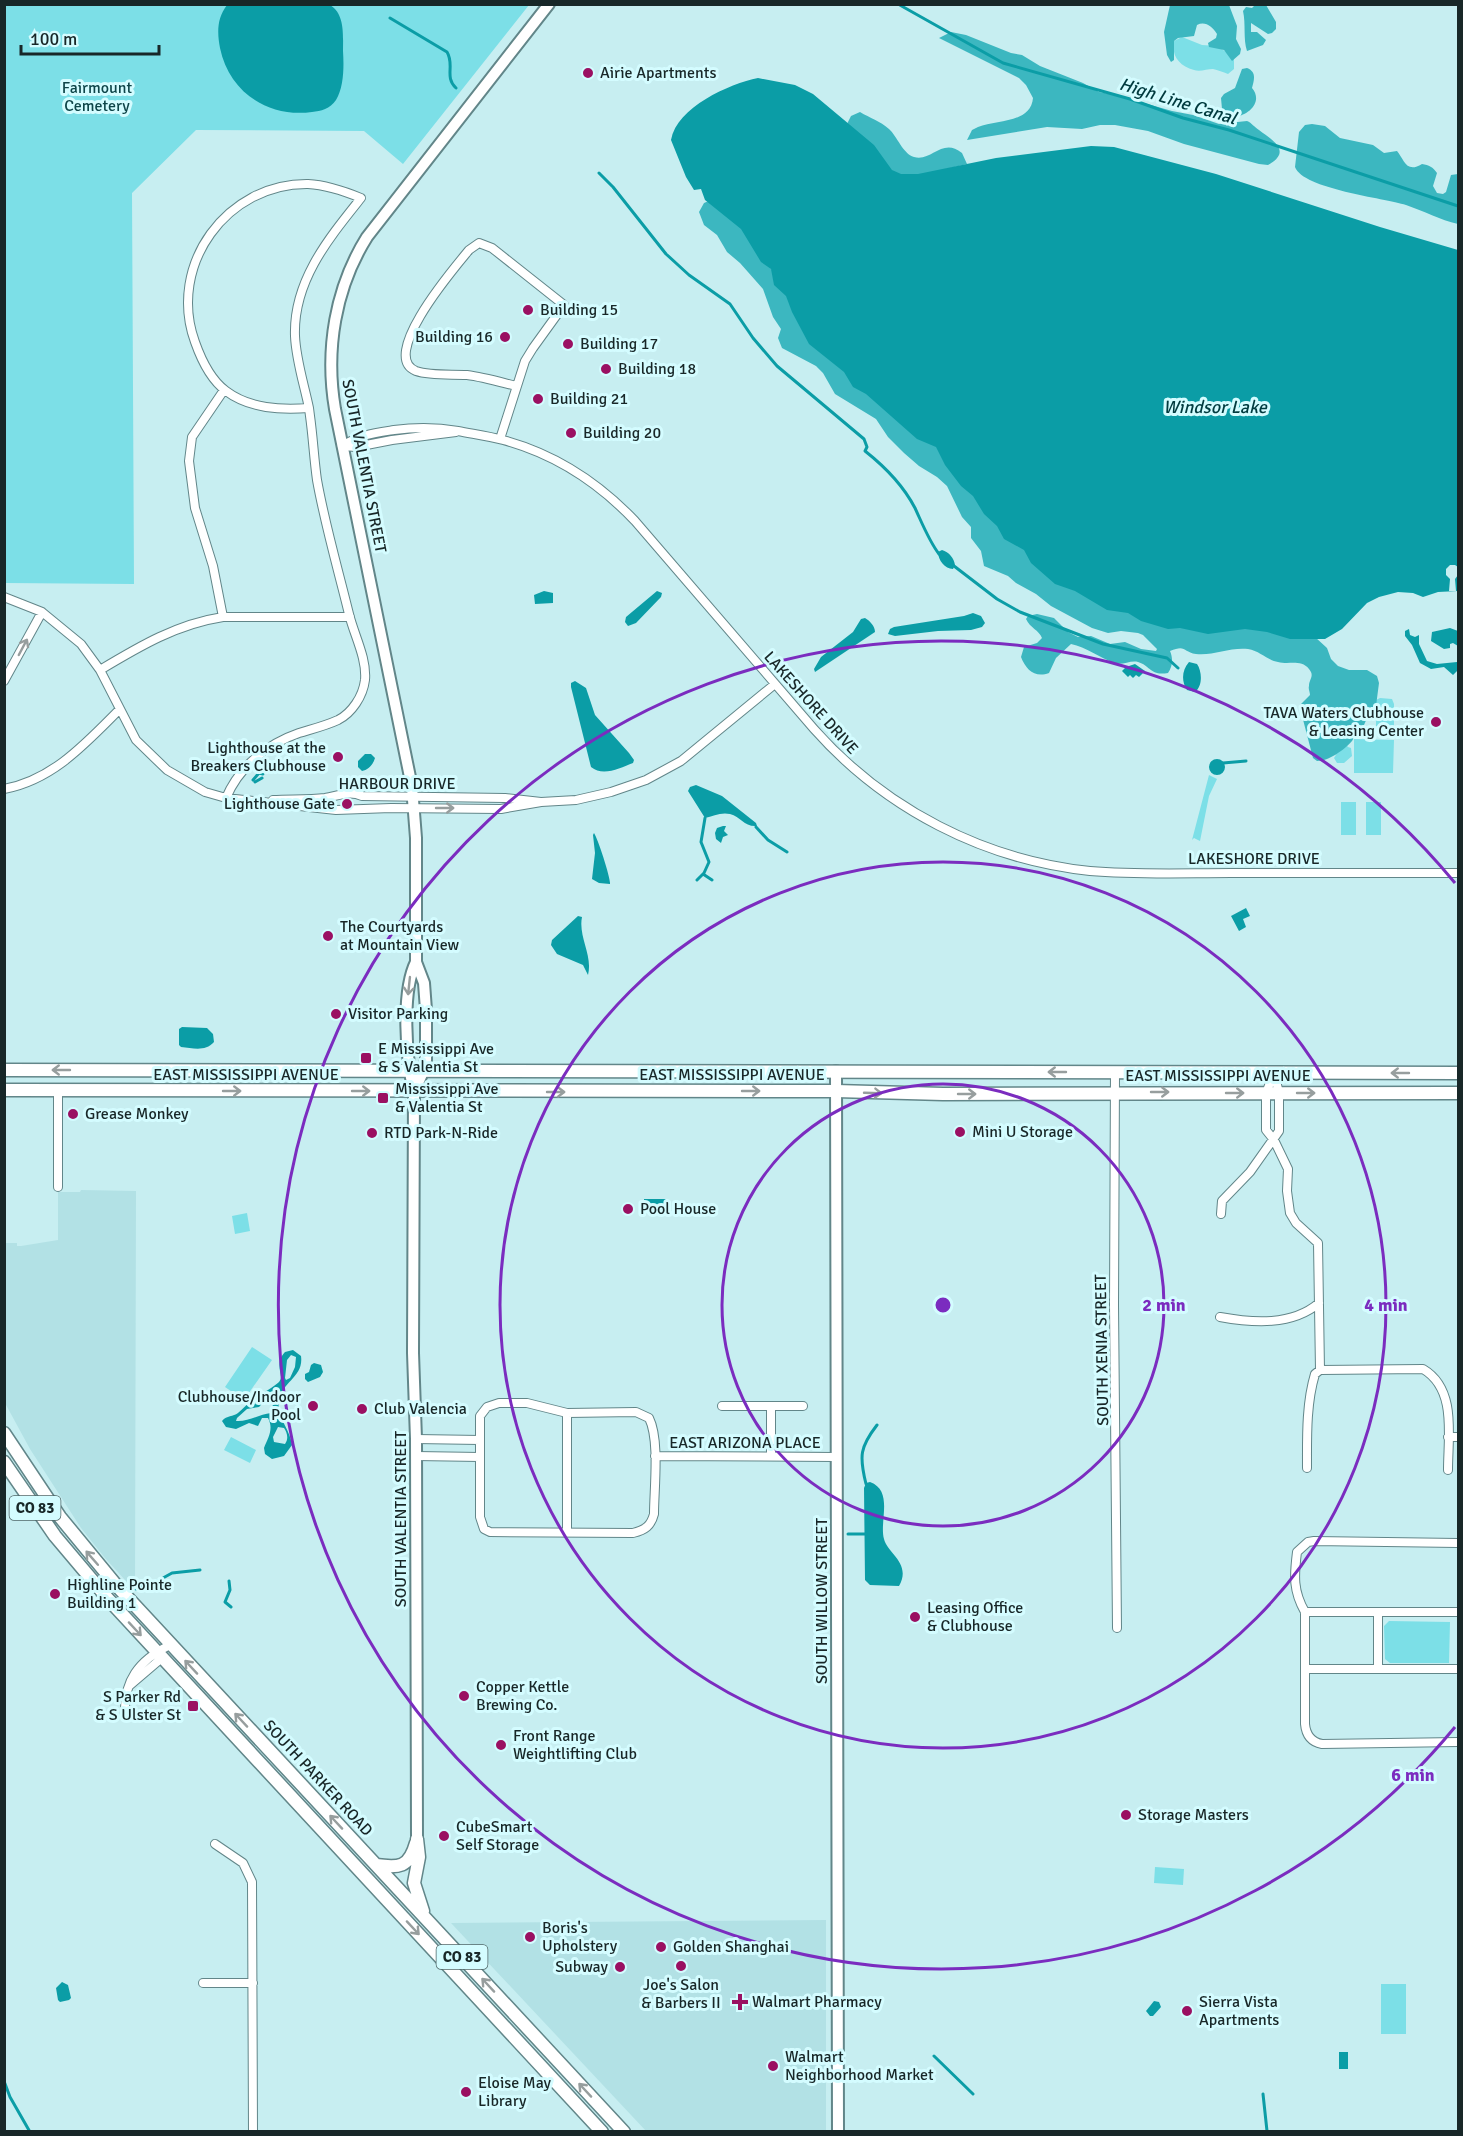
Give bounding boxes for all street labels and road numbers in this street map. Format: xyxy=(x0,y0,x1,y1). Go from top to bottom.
street label: SOUTH VALENTIA STREET xyxy=(337,378,391,555)
street label: LAKESHORE DRIVE xyxy=(759,647,863,759)
street label: HARBOUR DRIVE xyxy=(338,774,456,794)
street label: LAKESHORE DRIVE xyxy=(1188,849,1320,869)
street label: EAST MISSISSIPPI AVENUE xyxy=(153,1065,339,1085)
street label: EAST MISSISSIPPI AVENUE xyxy=(639,1065,825,1085)
street label: EAST MISSISSIPPI AVENUE xyxy=(1125,1066,1311,1086)
street label: SOUTH XENIA STREET xyxy=(1091,1274,1113,1426)
street label: SOUTH VALENTIA STREET xyxy=(391,1431,411,1607)
street label: EAST ARIZONA PLACE xyxy=(669,1433,821,1453)
road number: CO 83 xyxy=(9,1496,60,1520)
street label: SOUTH WILLOW STREET xyxy=(812,1518,832,1684)
street label: SOUTH PARKER ROAD xyxy=(259,1716,377,1840)
road number: CO 83 xyxy=(436,1945,488,1969)

